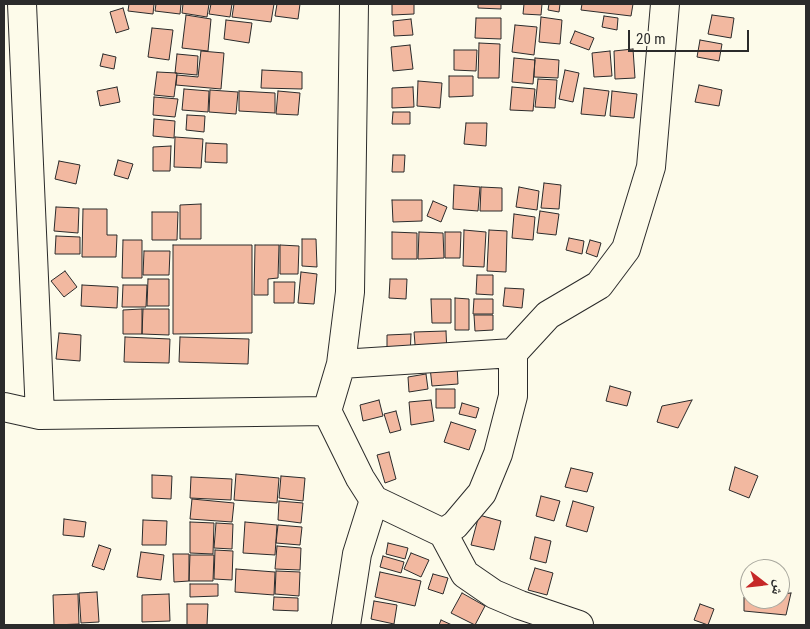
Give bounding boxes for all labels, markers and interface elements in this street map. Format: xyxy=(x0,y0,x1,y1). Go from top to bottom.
scale bar xyxy=(630,20,751,52)
text: 20 m xyxy=(636,30,666,48)
north arrow xyxy=(740,559,790,609)
text: ش xyxy=(769,579,788,597)

